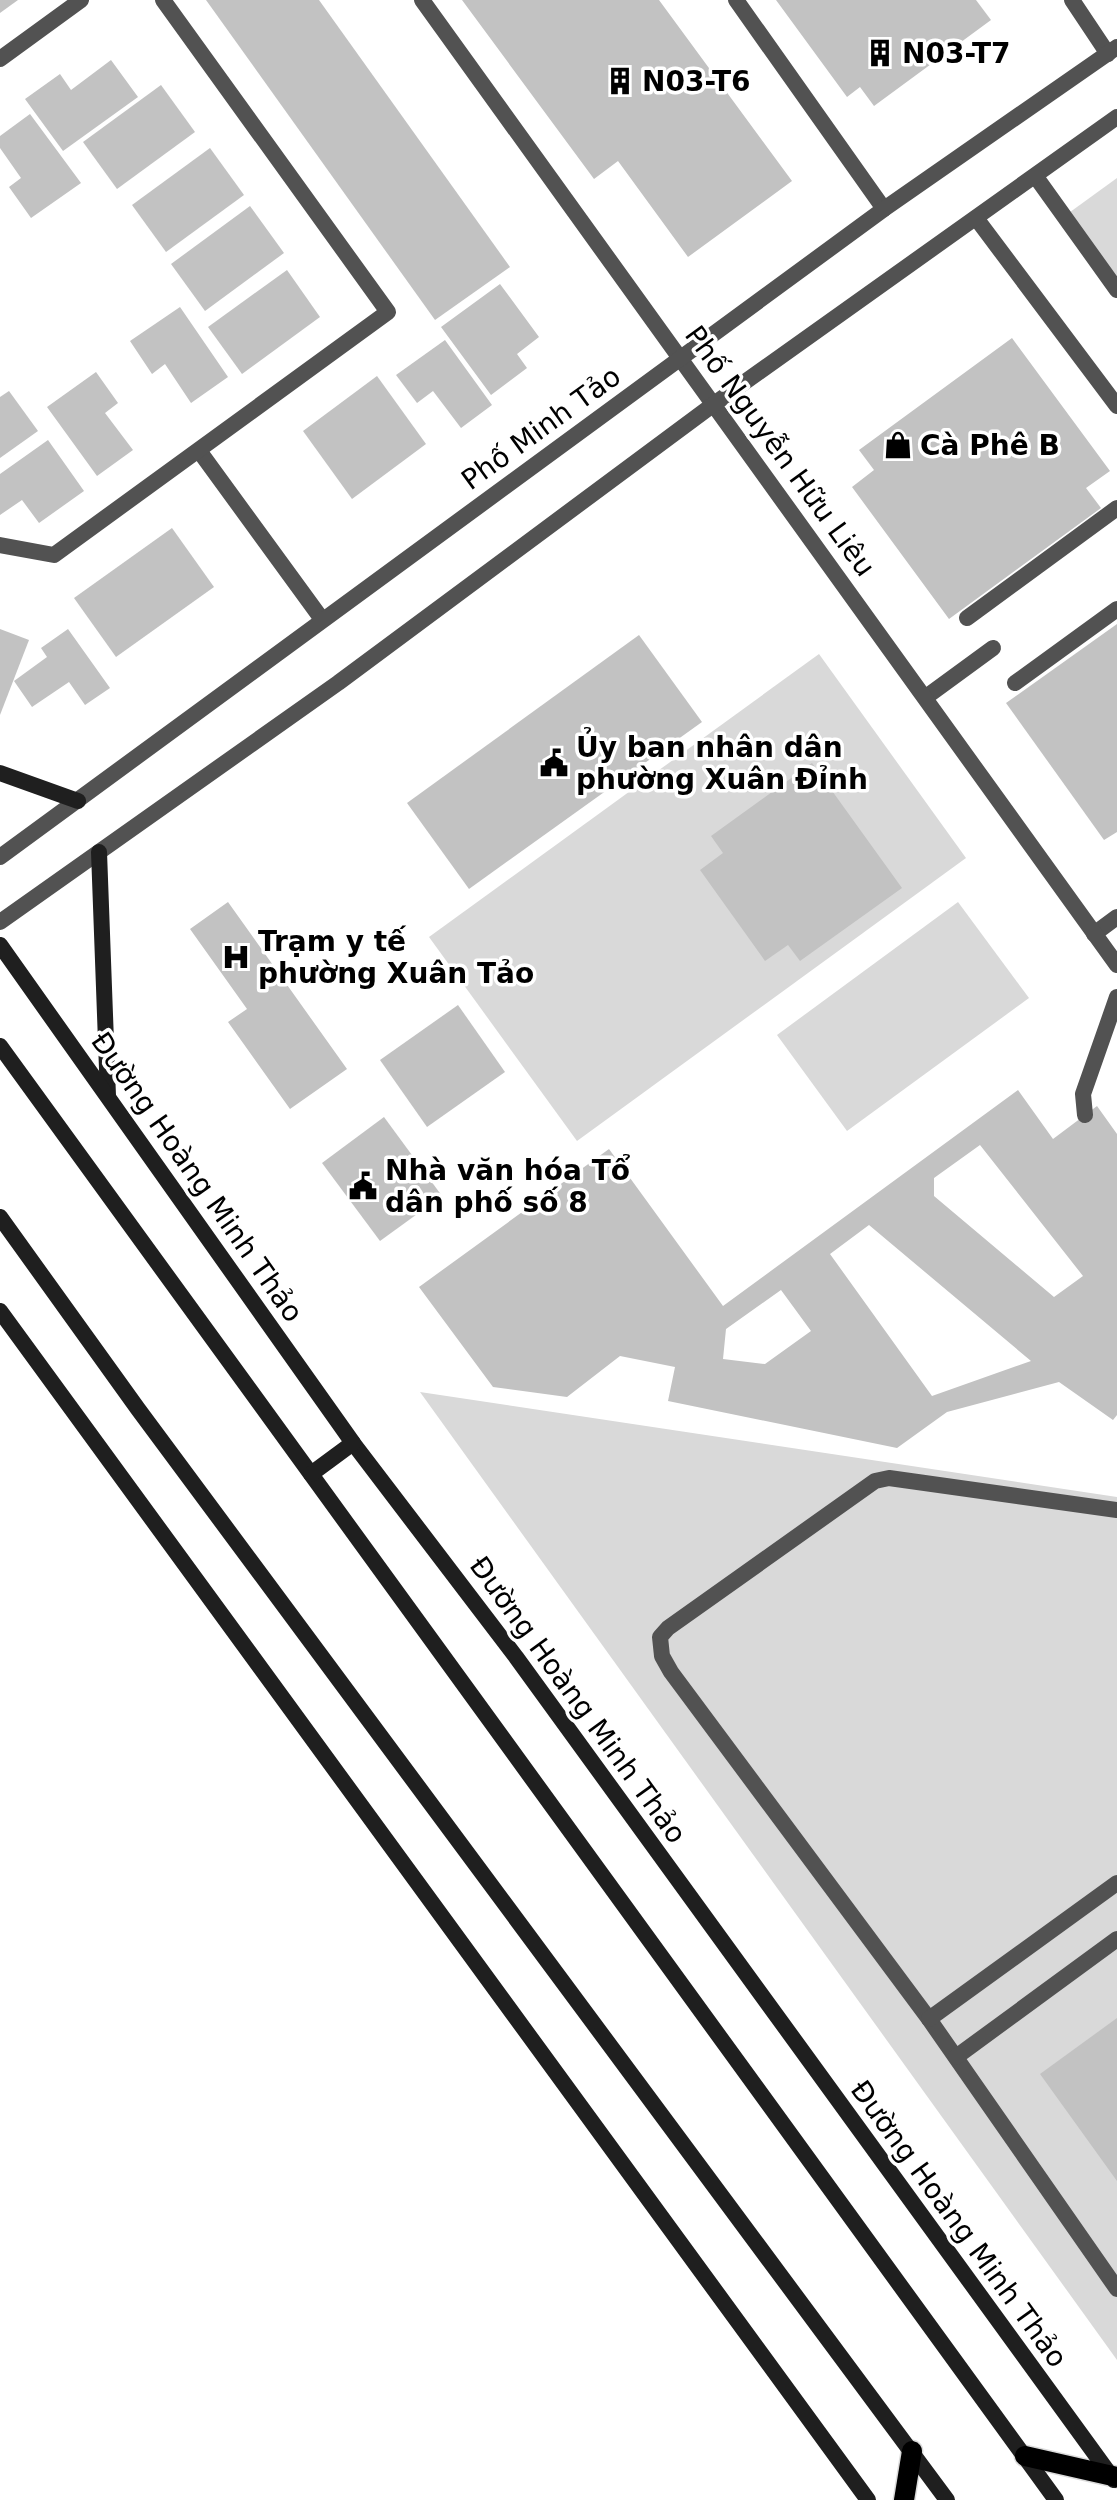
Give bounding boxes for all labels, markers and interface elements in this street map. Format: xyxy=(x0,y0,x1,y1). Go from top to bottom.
place label: N03-T7 xyxy=(902,37,1011,70)
building icon: N03-T7 xyxy=(865,38,895,68)
place label: N03-T6 xyxy=(642,65,751,98)
building icon: N03-T6 xyxy=(605,66,635,96)
street label: Phố Nguyễn Hữu Liêu xyxy=(678,319,882,583)
street label: Phố Minh Tảo xyxy=(455,359,627,497)
place label: Cà Phê B xyxy=(920,429,1060,462)
shop icon: Cà Phê B xyxy=(883,430,913,460)
place label: Ủy ban nhân dân phường Xuân Đỉnh xyxy=(576,726,868,796)
public building icon: Ủy ban nhân dân phường Xuân Đỉnh xyxy=(539,748,569,778)
place label: Trạm y tế phường Xuân Tảo xyxy=(258,925,534,990)
hospital icon: Trạm y tế phường Xuân Tảo xyxy=(221,942,251,972)
street label: Đường Hoàng Minh Thảo xyxy=(84,1026,310,1328)
place label: Nhà văn hóa Tổ dân phố số 8 xyxy=(385,1153,631,1219)
public building icon: Nhà văn hóa Tổ dân phố số 8 xyxy=(348,1171,378,1201)
street label: Đường Hoàng Minh Thảo xyxy=(463,1550,693,1850)
street label: Đường Hoàng Minh Thảo xyxy=(844,2074,1074,2374)

